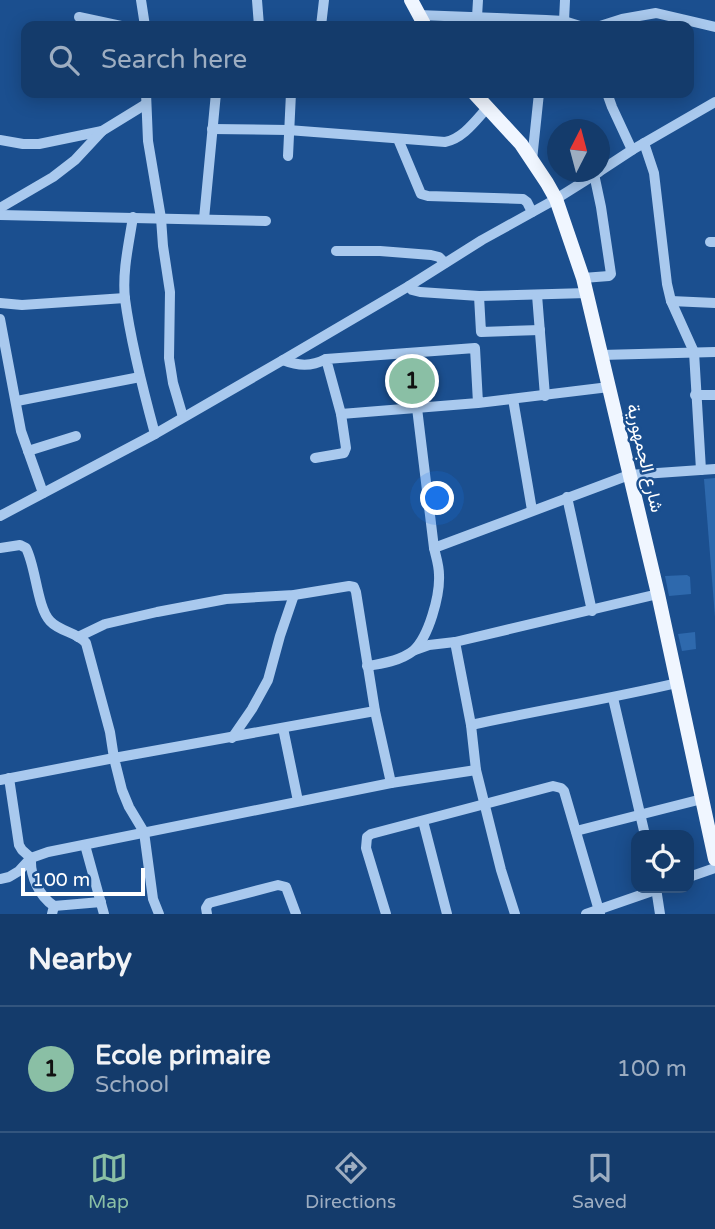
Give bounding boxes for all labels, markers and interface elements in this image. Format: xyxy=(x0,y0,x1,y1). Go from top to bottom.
search box xyxy=(21,21,694,98)
icon: search xyxy=(45,41,83,79)
text: Search here xyxy=(101,44,247,75)
north arrow xyxy=(547,119,610,182)
pin: 1 xyxy=(389,355,435,407)
street label: شارع الجمهورية xyxy=(621,401,668,515)
your location xyxy=(420,481,454,515)
map controls xyxy=(631,830,694,893)
button: locate xyxy=(631,830,694,893)
scale bar xyxy=(21,865,145,897)
text: 100 m xyxy=(32,869,90,891)
text: Nearby xyxy=(28,941,132,978)
text: Ecole primaire xyxy=(95,1040,271,1071)
text: 1 xyxy=(44,1055,58,1083)
text: 100 m xyxy=(617,1055,687,1083)
text: School xyxy=(95,1071,169,1099)
tab: Map xyxy=(88,1149,129,1213)
tab: Directions xyxy=(305,1149,396,1213)
tab: Saved xyxy=(572,1149,627,1213)

